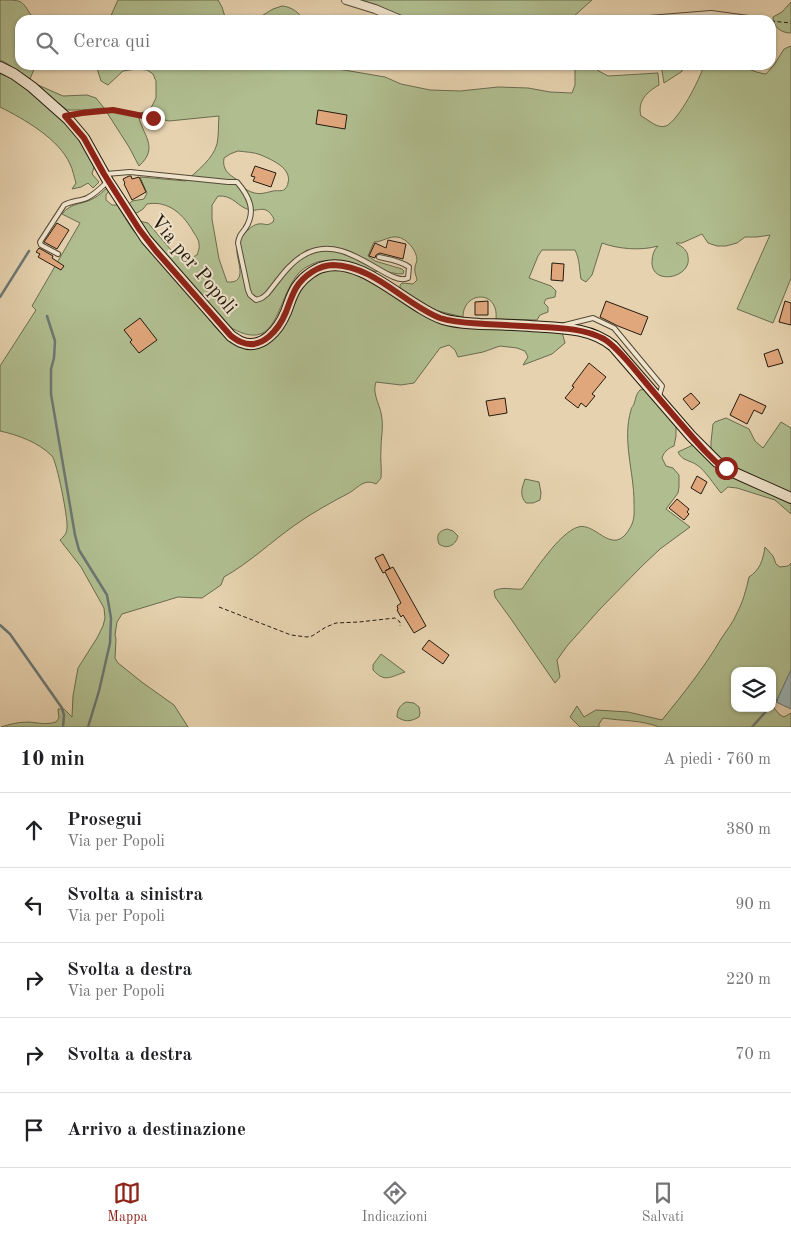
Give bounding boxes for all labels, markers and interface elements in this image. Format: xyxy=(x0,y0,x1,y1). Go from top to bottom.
search box xyxy=(15,15,776,70)
icon: search xyxy=(33,29,61,57)
text: Cerca qui xyxy=(73,33,150,52)
route end xyxy=(142,107,165,130)
street label: Via per Popoli xyxy=(146,212,240,318)
route start xyxy=(715,457,738,480)
map controls xyxy=(731,667,776,712)
button: layers xyxy=(731,667,776,712)
text: 10 min xyxy=(20,749,85,770)
text: A piedi · 760 m xyxy=(663,752,771,768)
text: Prosegui xyxy=(67,811,142,830)
icon: ahead xyxy=(20,816,48,844)
text: 380 m xyxy=(726,822,771,838)
text: Via per Popoli xyxy=(67,834,165,850)
text: Svolta a sinistra xyxy=(67,886,203,905)
icon: left xyxy=(20,891,48,919)
text: 90 m xyxy=(735,897,771,913)
text: Via per Popoli xyxy=(67,909,165,925)
text: Svolta a destra xyxy=(67,961,192,980)
icon: right xyxy=(20,966,48,994)
text: 220 m xyxy=(726,972,771,988)
text: Via per Popoli xyxy=(67,984,165,1000)
icon: right xyxy=(20,1041,48,1069)
text: Svolta a destra xyxy=(67,1046,192,1065)
text: 70 m xyxy=(735,1047,771,1063)
icon: arrive xyxy=(20,1116,48,1144)
text: Arrivo a destinazione xyxy=(67,1121,246,1140)
tab: Mappa xyxy=(107,1179,147,1226)
tab: Indicazioni xyxy=(362,1179,427,1226)
tab: Salvati xyxy=(642,1179,684,1226)

